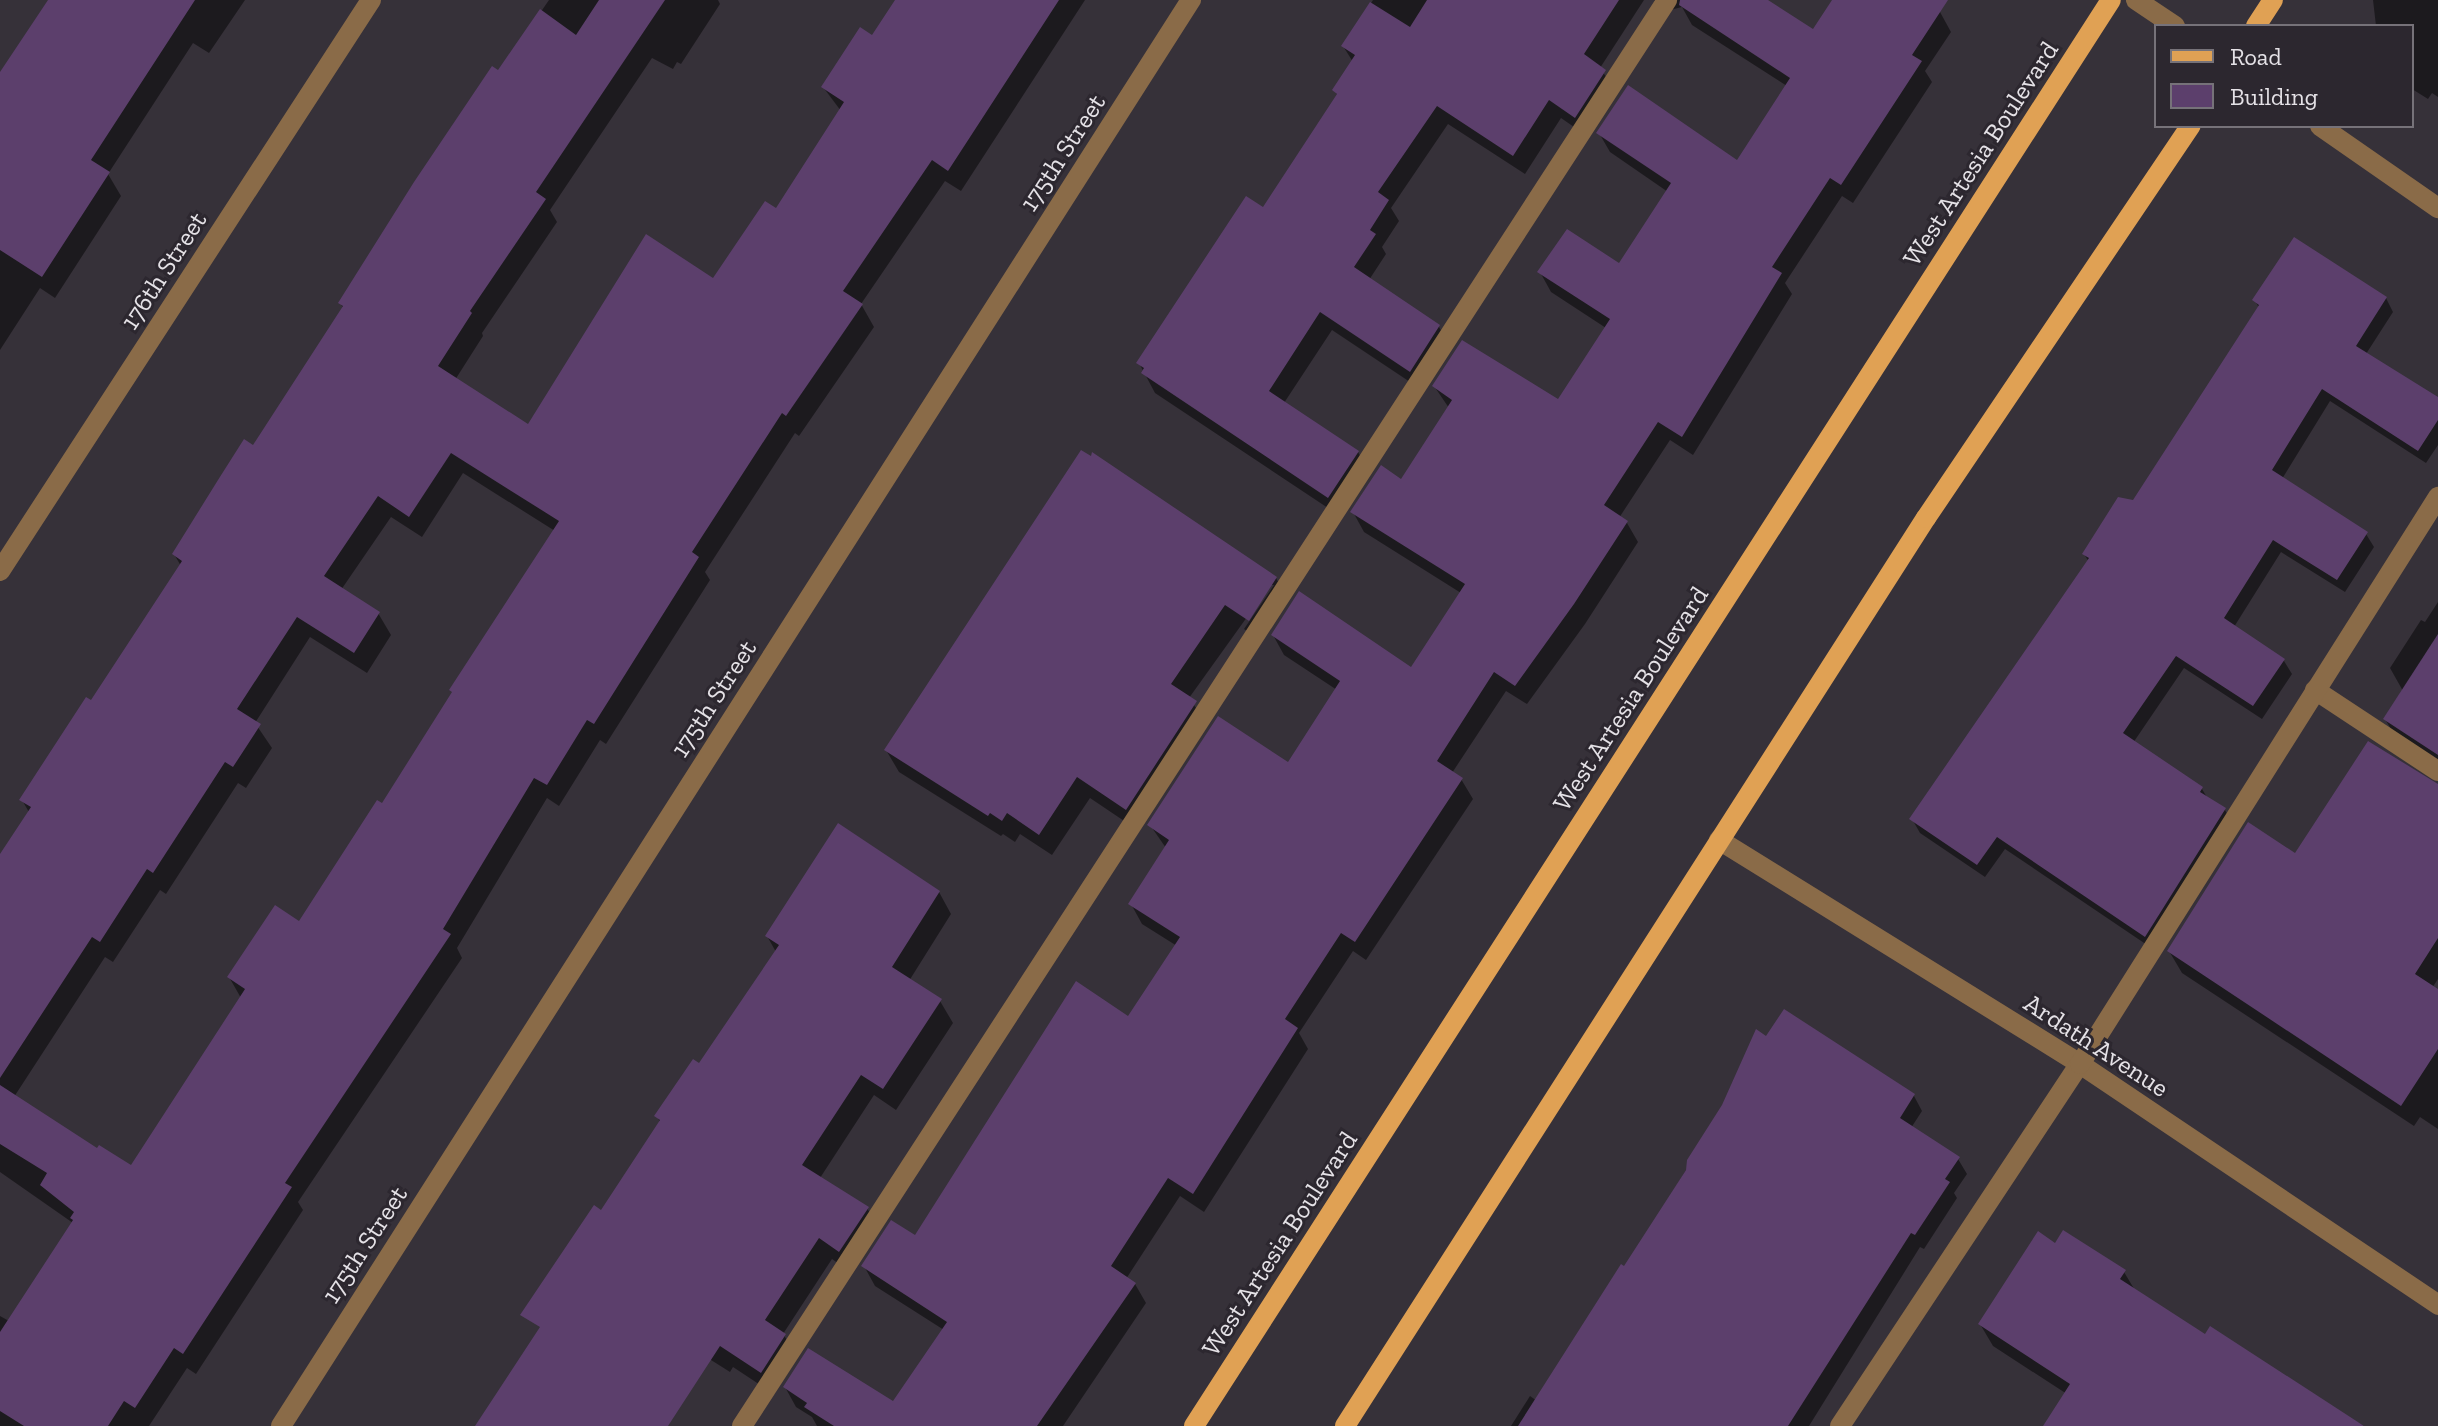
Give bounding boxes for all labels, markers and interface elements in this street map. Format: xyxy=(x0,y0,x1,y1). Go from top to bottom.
legend xyxy=(2154,24,2414,128)
street label: West Artesia Boulevard xyxy=(1896,36,2066,272)
text: Road xyxy=(2230,42,2282,71)
text: Building xyxy=(2230,82,2318,111)
street label: 175th Street xyxy=(1013,88,1113,218)
street label: 176th Street xyxy=(114,206,214,336)
street label: West Artesia Boulevard xyxy=(1546,581,1716,817)
street label: 175th Street xyxy=(664,634,764,764)
street label: Ardath Avenue xyxy=(2017,987,2175,1105)
street label: West Artesia Boulevard xyxy=(1195,1126,1365,1362)
street label: 175th Street xyxy=(315,1180,415,1310)

